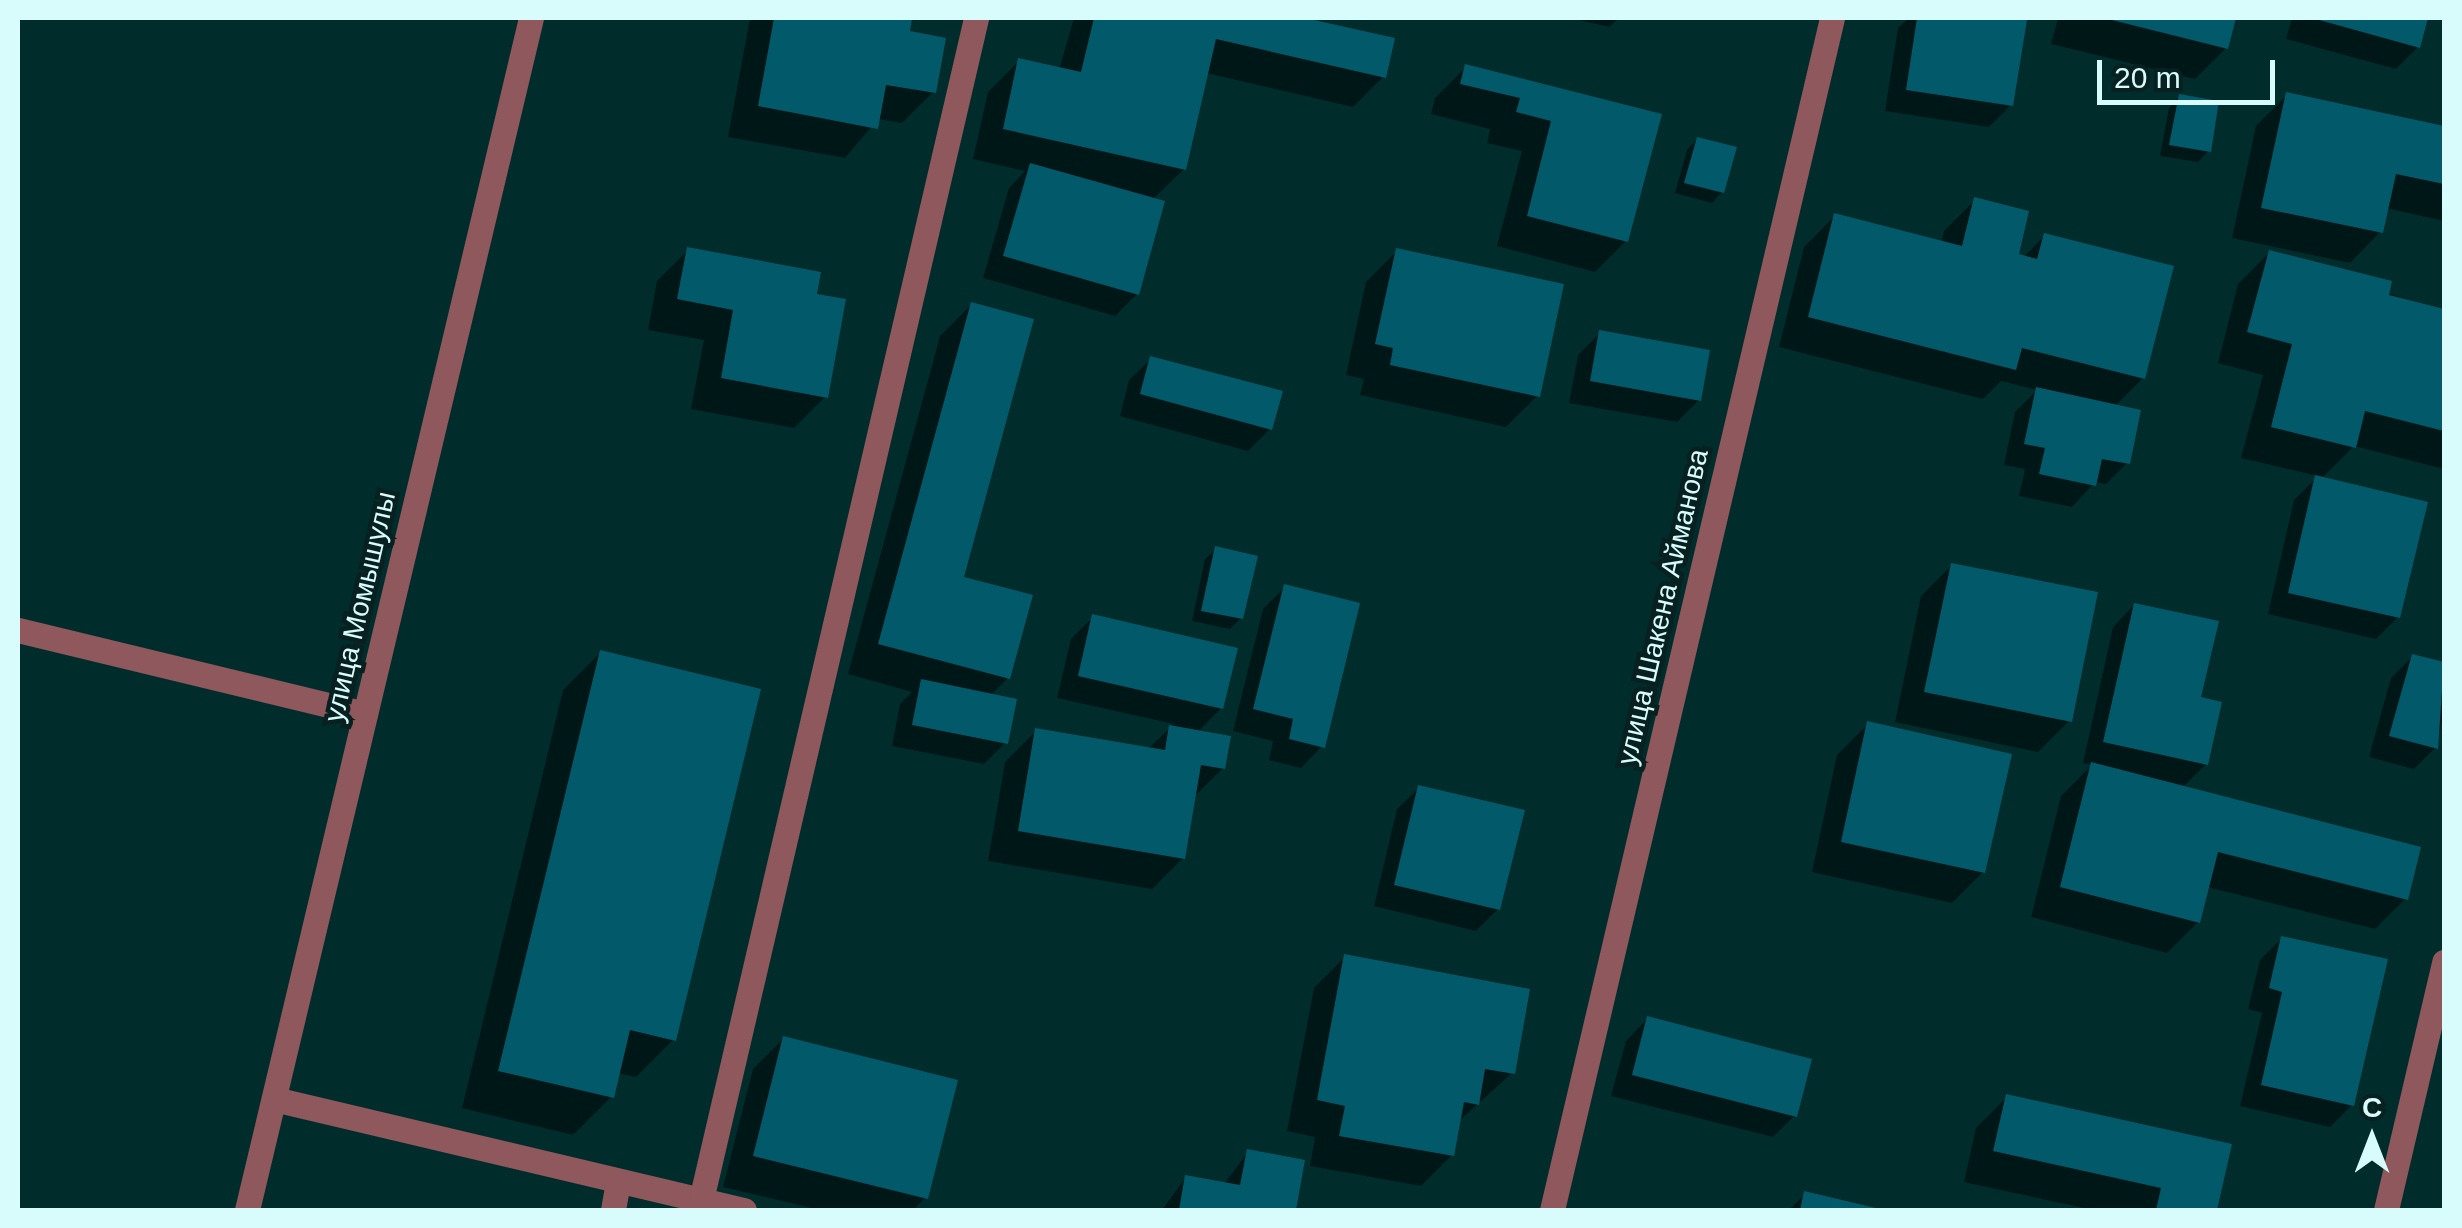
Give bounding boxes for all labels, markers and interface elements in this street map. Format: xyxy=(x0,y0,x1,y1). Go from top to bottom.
scale bar xyxy=(2102,40,2280,102)
text: 20 m xyxy=(2114,61,2181,94)
street label: улица Шакена Айманова xyxy=(1610,446,1716,768)
street label: улица Момышулы xyxy=(317,488,403,726)
north arrow xyxy=(2322,1088,2422,1188)
text: С xyxy=(2362,1092,2382,1123)

